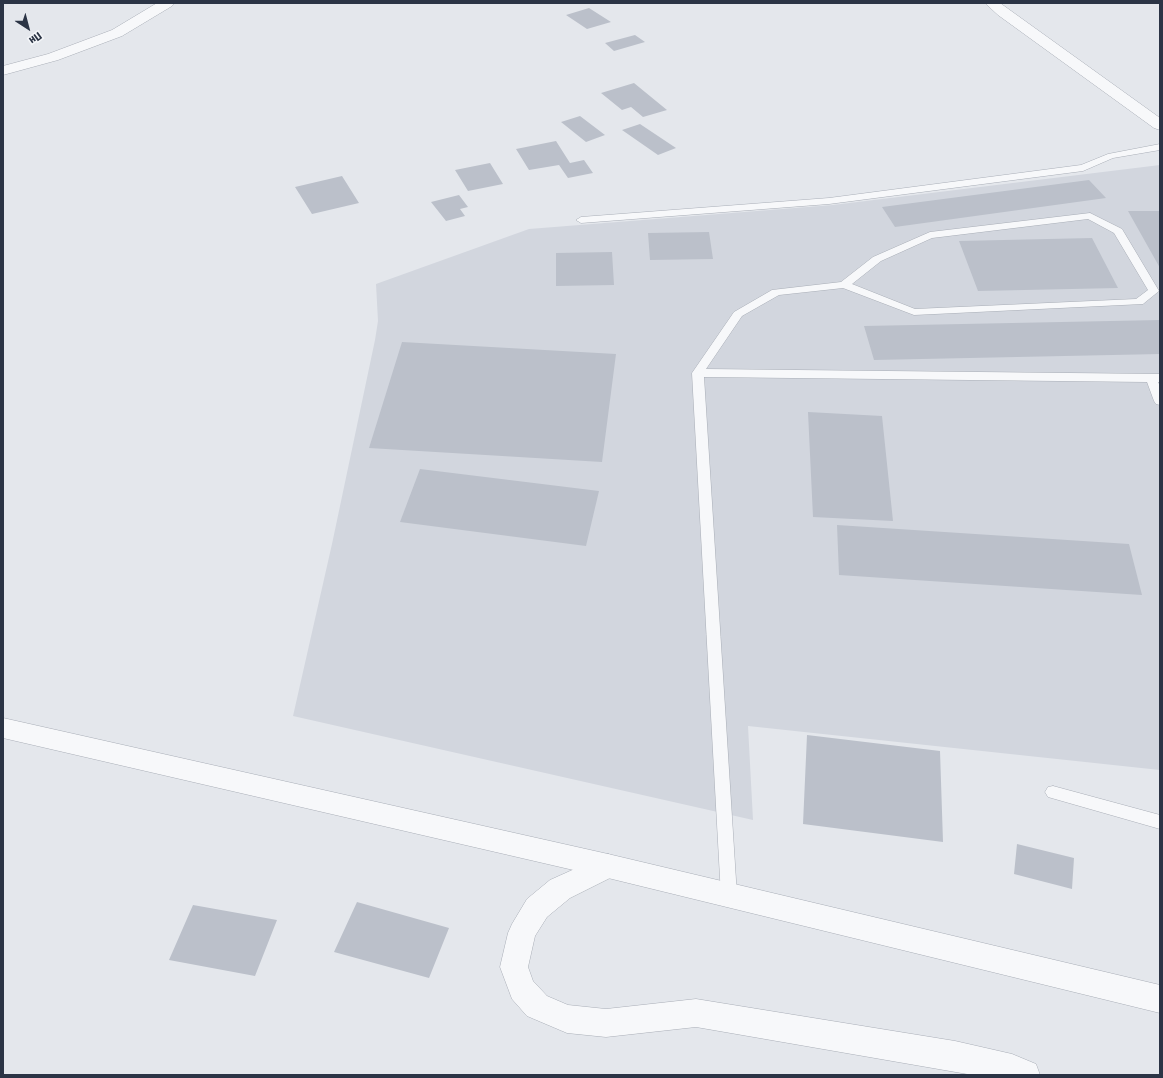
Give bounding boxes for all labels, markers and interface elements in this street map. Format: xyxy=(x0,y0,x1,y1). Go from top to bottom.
north arrow xyxy=(8,8,48,48)
text: Пн xyxy=(26,29,44,47)

